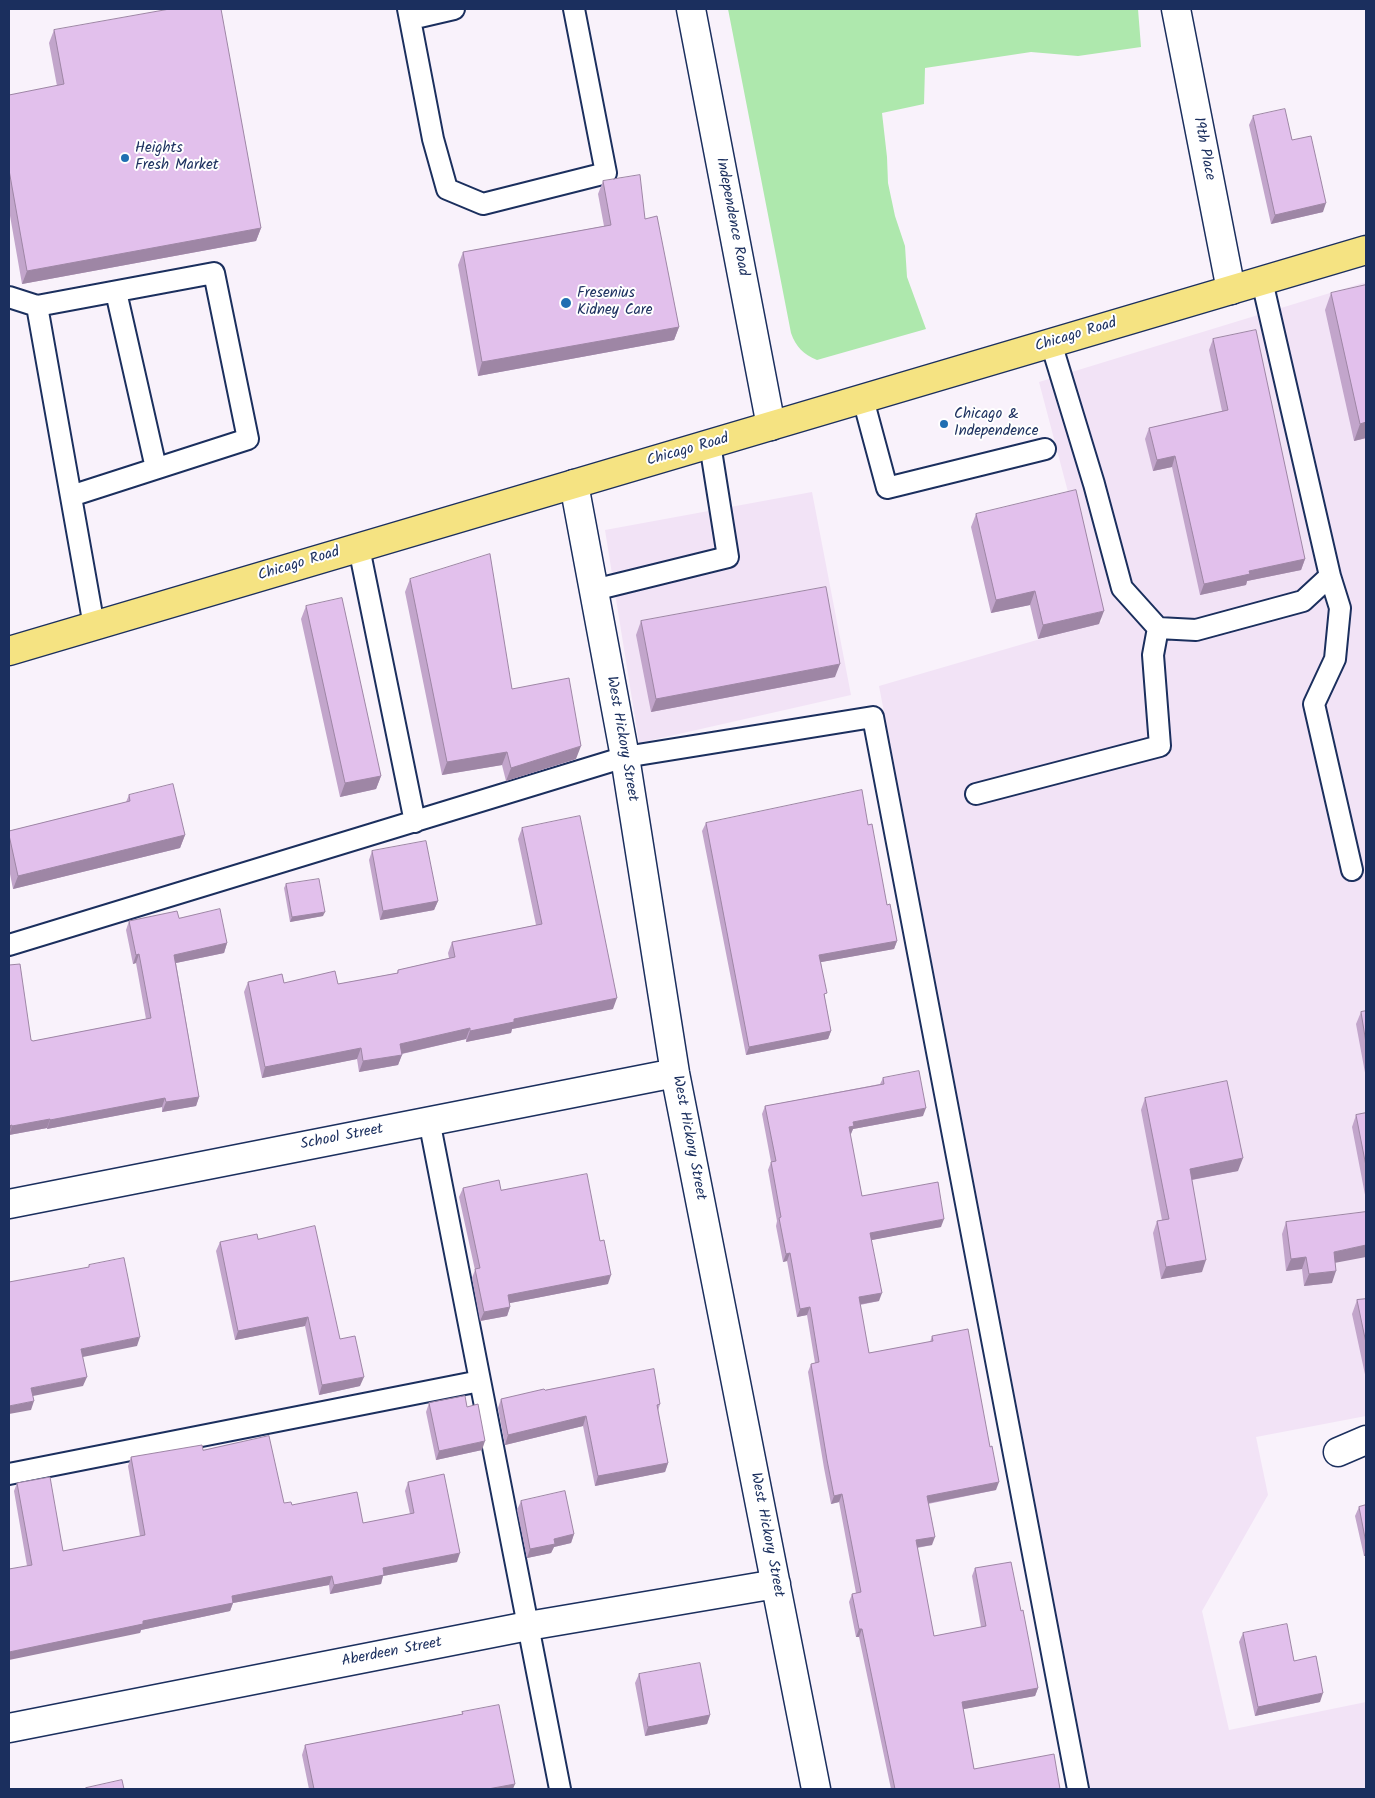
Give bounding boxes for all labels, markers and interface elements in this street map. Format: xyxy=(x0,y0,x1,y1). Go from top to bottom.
street label: 19th Place xyxy=(1188,116,1218,182)
place label: Heights Fresh Market xyxy=(135,140,218,175)
marker: Heights Fresh Market xyxy=(119,152,131,164)
street label: Independence Road xyxy=(711,156,751,278)
place label: Fresenius Kidney Care xyxy=(577,285,652,320)
marker: Fresenius Kidney Care xyxy=(559,296,573,310)
street label: Chicago Road xyxy=(1033,315,1119,357)
place label: Chicago & Independence xyxy=(954,406,1038,441)
marker: Chicago & Independence xyxy=(938,418,950,430)
street label: Chicago Road xyxy=(645,431,731,471)
street label: Chicago Road xyxy=(256,544,342,586)
street label: West Hickory Street xyxy=(601,675,641,803)
street label: West Hickory Street xyxy=(667,1074,709,1202)
street label: School Street xyxy=(299,1121,385,1155)
street label: West Hickory Street xyxy=(745,1471,787,1599)
street label: Aberdeen Street xyxy=(340,1634,444,1672)

